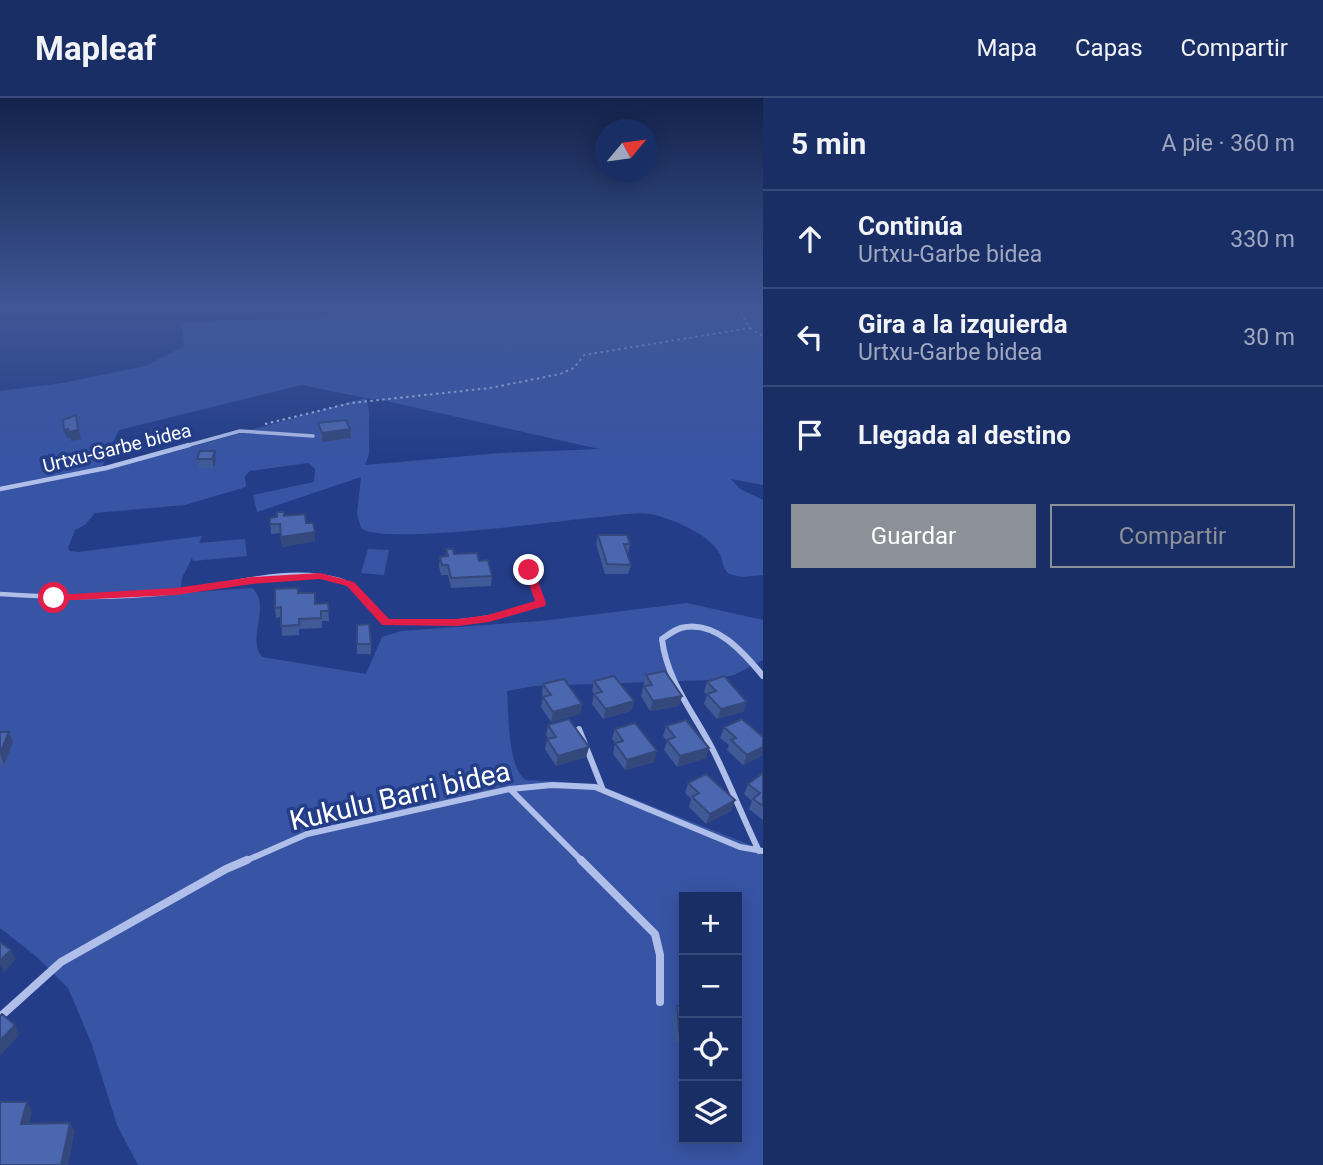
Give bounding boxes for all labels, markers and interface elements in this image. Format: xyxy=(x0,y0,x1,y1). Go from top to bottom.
text: Mapleaf xyxy=(35,29,156,68)
text: Mapa xyxy=(976,34,1037,62)
text: Capas xyxy=(1075,34,1143,62)
text: Compartir xyxy=(1181,34,1288,62)
north arrow xyxy=(595,119,658,182)
text: 5 min xyxy=(791,126,866,161)
text: A pie · 360 m xyxy=(1162,130,1295,157)
text: Continúa xyxy=(858,211,963,241)
icon: ahead xyxy=(791,220,829,258)
text: 330 m xyxy=(1230,226,1295,253)
text: Urtxu-Garbe bidea xyxy=(858,241,1042,268)
text: Gira a la izquierda xyxy=(858,309,1068,339)
icon: left xyxy=(791,318,829,356)
text: 30 m xyxy=(1243,324,1295,351)
text: Urtxu-Garbe bidea xyxy=(858,339,1042,366)
icon: arrive xyxy=(791,416,829,454)
street label: Urtxu-Garbe bidea xyxy=(40,418,194,478)
text: Llegada al destino xyxy=(858,420,1071,450)
button: Guardar xyxy=(791,504,1036,568)
button: Compartir xyxy=(1050,504,1295,568)
route end xyxy=(513,554,544,585)
route start xyxy=(38,582,69,613)
street label: Kukulu Barri bidea xyxy=(287,755,513,837)
map controls xyxy=(679,892,742,1144)
button: + xyxy=(679,892,742,955)
button: − xyxy=(679,955,742,1018)
button: locate xyxy=(679,1018,742,1081)
button: layers xyxy=(679,1081,742,1144)

